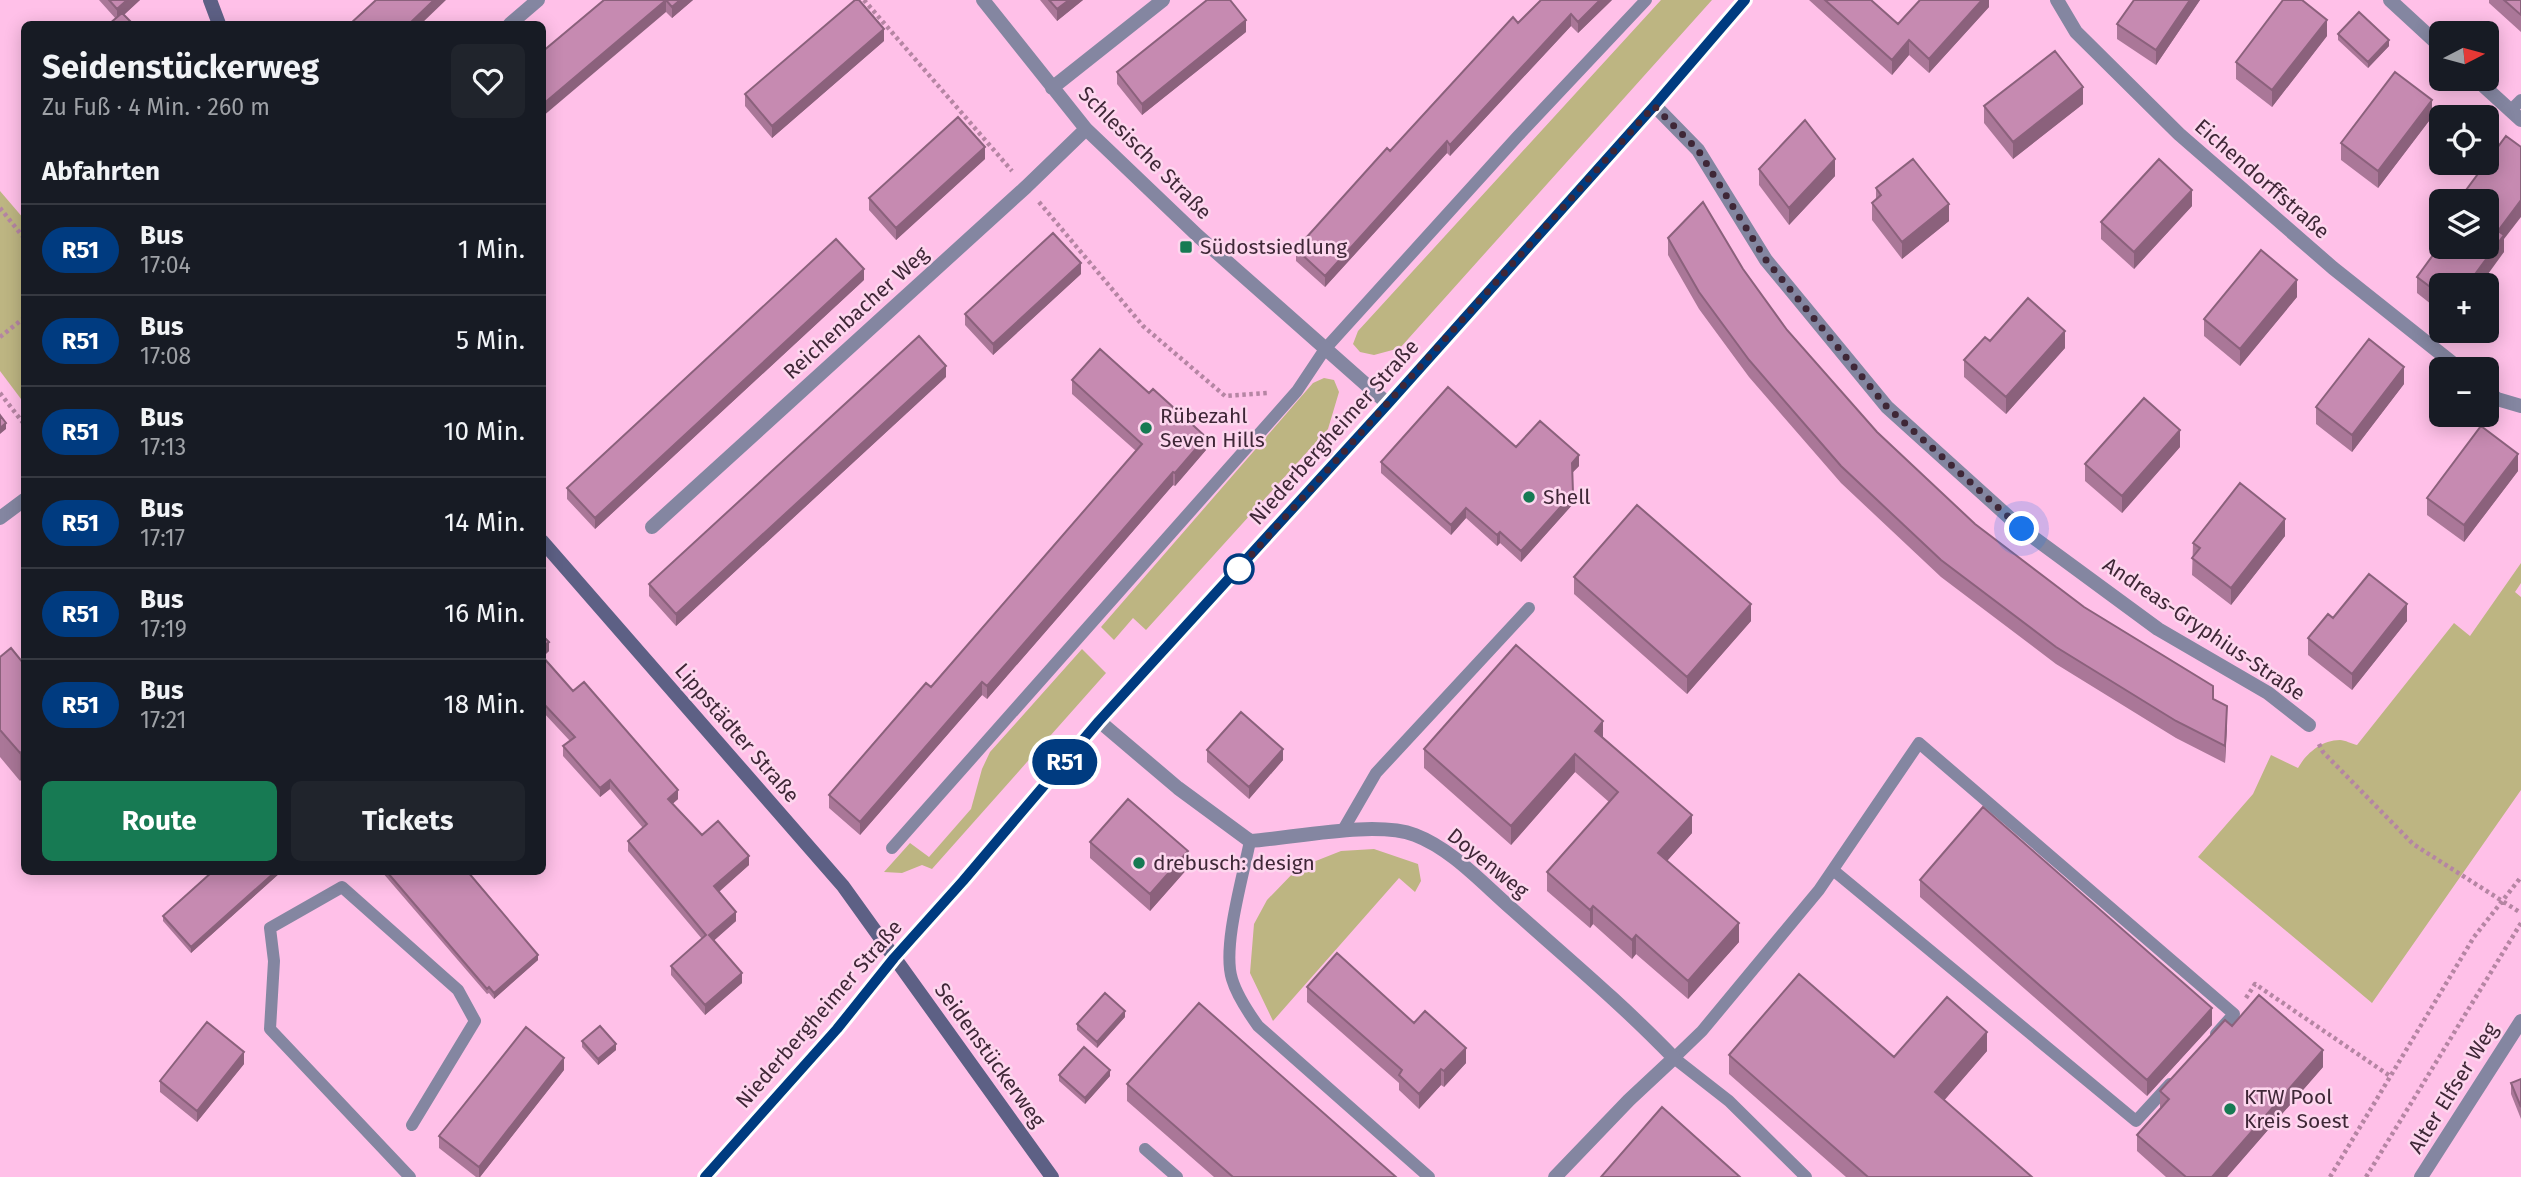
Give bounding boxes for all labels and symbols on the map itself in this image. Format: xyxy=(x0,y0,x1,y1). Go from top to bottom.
north arrow xyxy=(2429,21,2499,91)
street label: Schlesische Straße xyxy=(1073,81,1217,225)
street label: Eichendorffstraße xyxy=(2189,113,2335,245)
place label: Südostsiedlung xyxy=(1200,234,1347,260)
marker: Südostsiedlung xyxy=(1178,239,1194,255)
street label: Reichenbacher Weg xyxy=(778,241,934,385)
street label: Niederbergheimer Straße xyxy=(1244,334,1424,530)
place label: Rübezahl Seven Hills xyxy=(1160,403,1265,453)
marker: Rübezahl Seven Hills xyxy=(1138,420,1154,436)
place label: Shell xyxy=(1543,484,1591,510)
marker: Shell xyxy=(1521,489,1537,505)
your location xyxy=(2004,511,2039,546)
street label: Andreas-Gryphius-Straße xyxy=(2098,552,2310,706)
unlabelled marker xyxy=(1224,554,1254,584)
street label: Lippstädter Straße xyxy=(669,658,805,808)
line badge: R51 xyxy=(1025,739,1105,785)
street label: Doyenweg xyxy=(1442,822,1534,904)
place label: drebusch: design xyxy=(1153,850,1315,876)
marker: drebusch: design xyxy=(1131,855,1147,871)
street label: Niederbergheimer Straße xyxy=(730,915,908,1113)
street label: Seidenstückerweg xyxy=(929,978,1051,1132)
street label: Alter Elfser Weg xyxy=(2402,1018,2504,1158)
place label: KTW Pool Kreis Soest xyxy=(2244,1084,2350,1134)
marker: KTW Pool Kreis Soest xyxy=(2222,1101,2238,1117)

